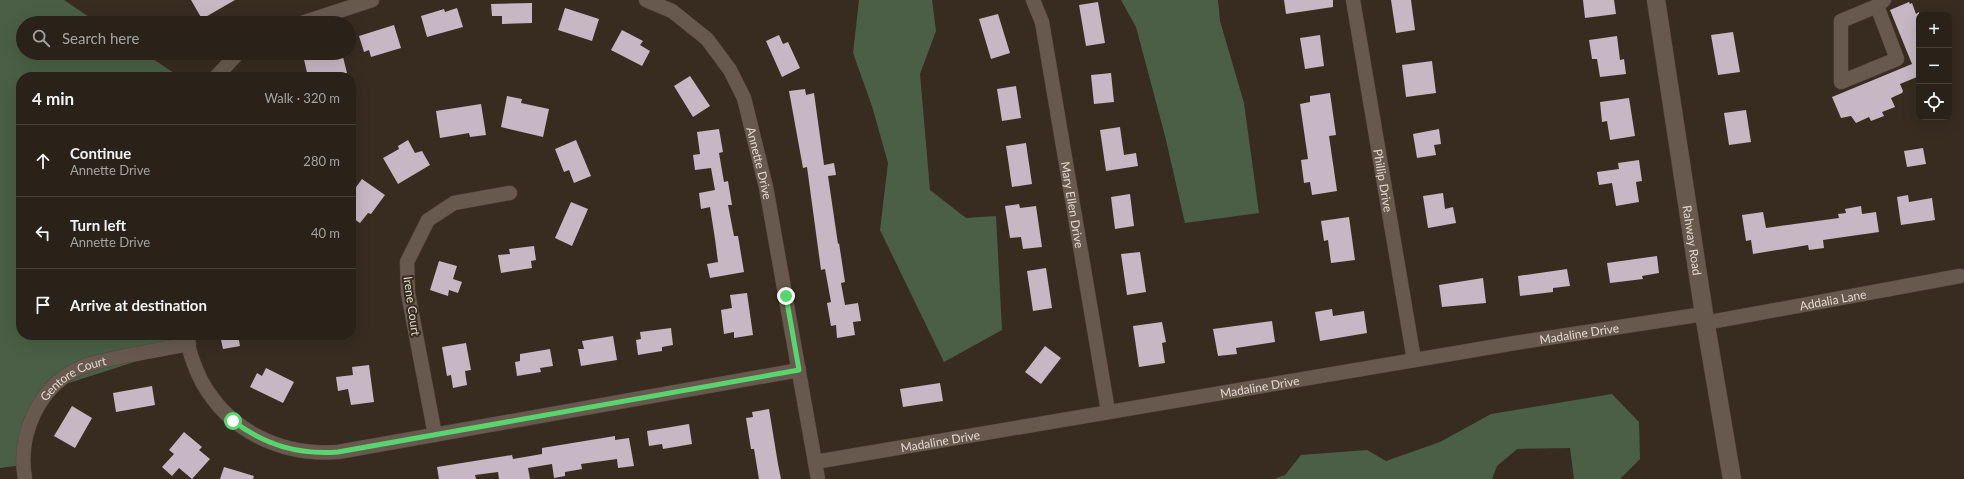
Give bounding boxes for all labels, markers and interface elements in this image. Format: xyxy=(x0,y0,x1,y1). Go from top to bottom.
map controls xyxy=(1916,12,1952,120)
button: + xyxy=(1916,12,1952,48)
search box xyxy=(16,16,356,60)
icon: search xyxy=(30,27,52,49)
text: Search here xyxy=(62,29,139,47)
button: − xyxy=(1916,48,1952,84)
button: locate xyxy=(1916,84,1952,120)
text: 4 min xyxy=(32,88,74,109)
text: Walk · 320 m xyxy=(264,90,340,106)
street label: Annette Drive xyxy=(744,125,776,201)
text: Continue xyxy=(70,144,131,162)
street label: Phillip Drive xyxy=(1371,148,1396,213)
icon: ahead xyxy=(32,150,54,172)
text: 280 m xyxy=(303,153,340,169)
street label: Mary Ellen Drive xyxy=(1058,160,1088,249)
text: Annette Drive xyxy=(70,162,150,178)
street label: Rahway Road xyxy=(1680,204,1705,276)
text: Turn left xyxy=(70,216,126,234)
icon: left xyxy=(32,222,54,244)
text: 40 m xyxy=(311,225,340,241)
text: Annette Drive xyxy=(70,234,150,250)
street label: Irene Court xyxy=(400,275,424,337)
street label: Addalia Lane xyxy=(1798,286,1867,313)
route end xyxy=(777,287,795,305)
icon: arrive xyxy=(32,294,54,316)
text: Arrive at destination xyxy=(70,296,207,314)
street label: Madaline Drive xyxy=(1538,320,1620,347)
street label: Gentore Court xyxy=(36,352,108,404)
street label: Madaline Drive xyxy=(1219,372,1300,401)
route start xyxy=(224,412,242,430)
street label: Madaline Drive xyxy=(899,427,981,455)

